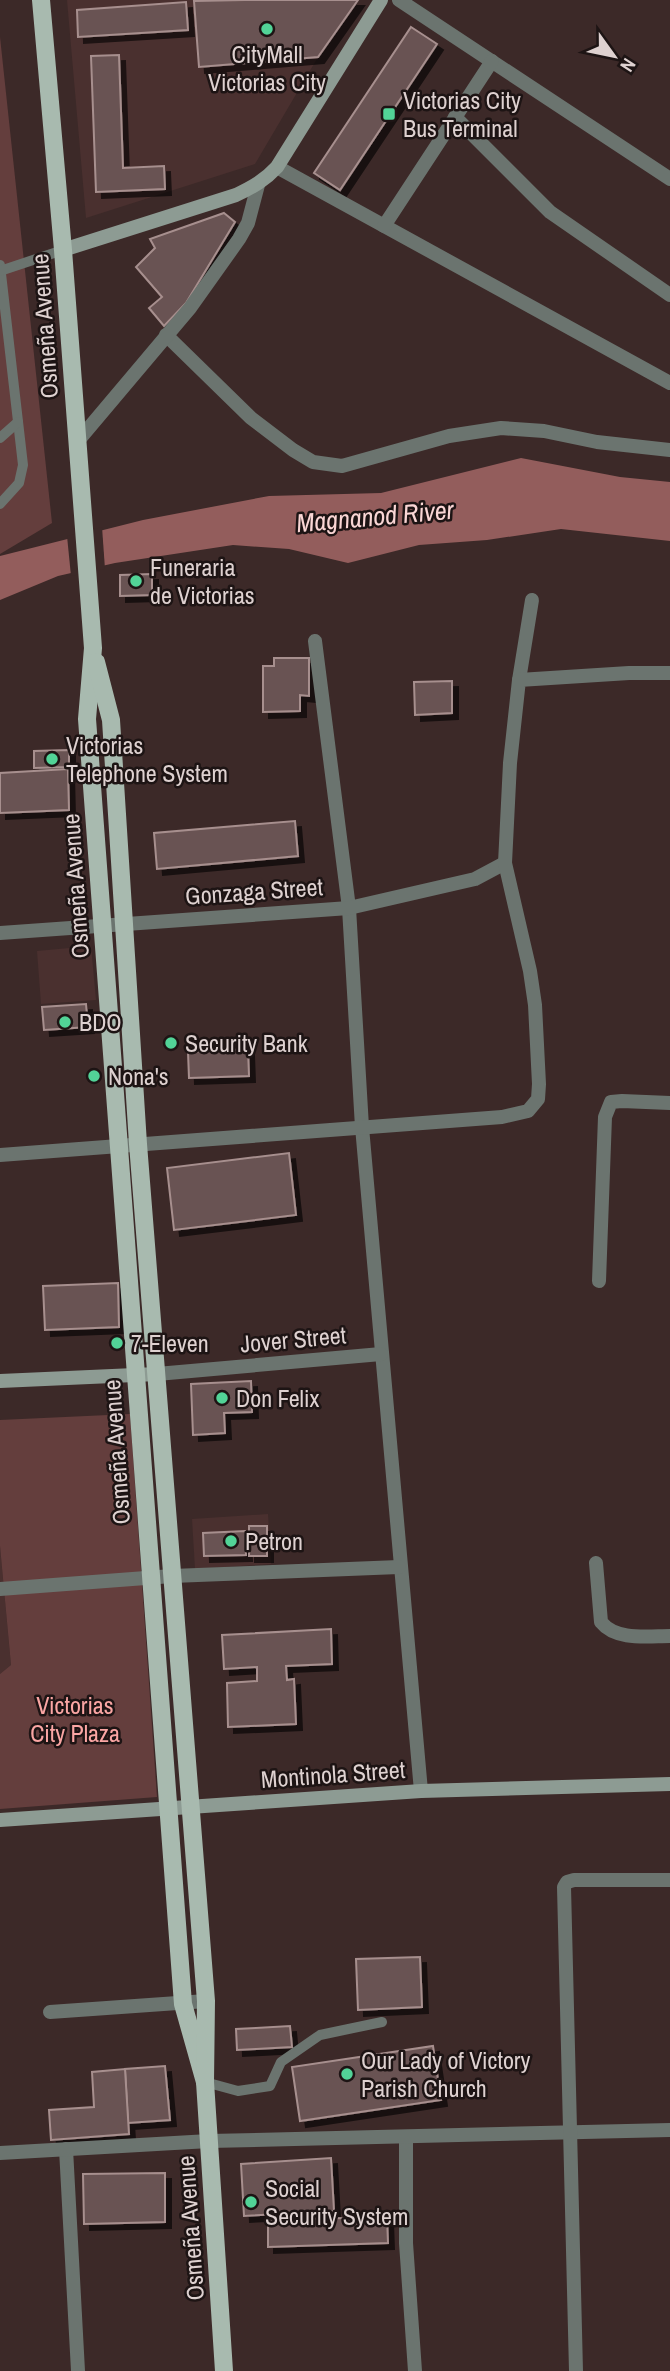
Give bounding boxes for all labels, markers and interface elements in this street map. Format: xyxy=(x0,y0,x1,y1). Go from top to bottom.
marker: CityMall Victorias City xyxy=(259,21,275,37)
north arrow xyxy=(579,21,649,91)
place label: CityMall Victorias City xyxy=(208,38,326,98)
text: N xyxy=(614,53,642,77)
place label: Victorias City Bus Terminal xyxy=(403,84,521,144)
marker: Victorias City Bus Terminal xyxy=(381,106,397,122)
street label: Osmeña Avenue xyxy=(23,252,65,400)
water label: Magnanod River xyxy=(295,492,456,540)
place label: Funeraria de Victorias xyxy=(150,551,255,611)
marker: Funeraria de Victorias xyxy=(128,573,144,589)
place label: Victorias Telephone System xyxy=(66,729,228,789)
marker: Victorias Telephone System xyxy=(44,751,60,767)
street label: Osmeña Avenue xyxy=(54,812,96,960)
street label: Gonzaga Street xyxy=(184,870,324,912)
place label: BDO xyxy=(79,1006,122,1038)
marker: BDO xyxy=(57,1014,73,1030)
place label: Security Bank xyxy=(185,1027,308,1059)
marker: Security Bank xyxy=(163,1035,179,1051)
place label: Nona's xyxy=(108,1060,169,1092)
marker: Nona's xyxy=(86,1068,102,1084)
street label: Jover Street xyxy=(239,1318,348,1360)
place label: 7-Eleven xyxy=(131,1327,209,1359)
marker: 7-Eleven xyxy=(109,1335,125,1351)
street label: Osmeña Avenue xyxy=(95,1378,137,1526)
place label: Don Felix xyxy=(236,1382,319,1414)
marker: Don Felix xyxy=(214,1390,230,1406)
place label: Petron xyxy=(245,1525,303,1557)
marker: Petron xyxy=(223,1533,239,1549)
park label: Victorias City Plaza xyxy=(30,1689,120,1749)
street label: Montinola Street xyxy=(260,1753,407,1795)
place label: Our Lady of Victory Parish Church xyxy=(361,2044,530,2104)
marker: Our Lady of Victory Parish Church xyxy=(339,2066,355,2082)
street label: Osmeña Avenue xyxy=(169,2154,211,2302)
place label: Social Security System xyxy=(265,2172,408,2232)
marker: Social Security System xyxy=(243,2194,259,2210)

